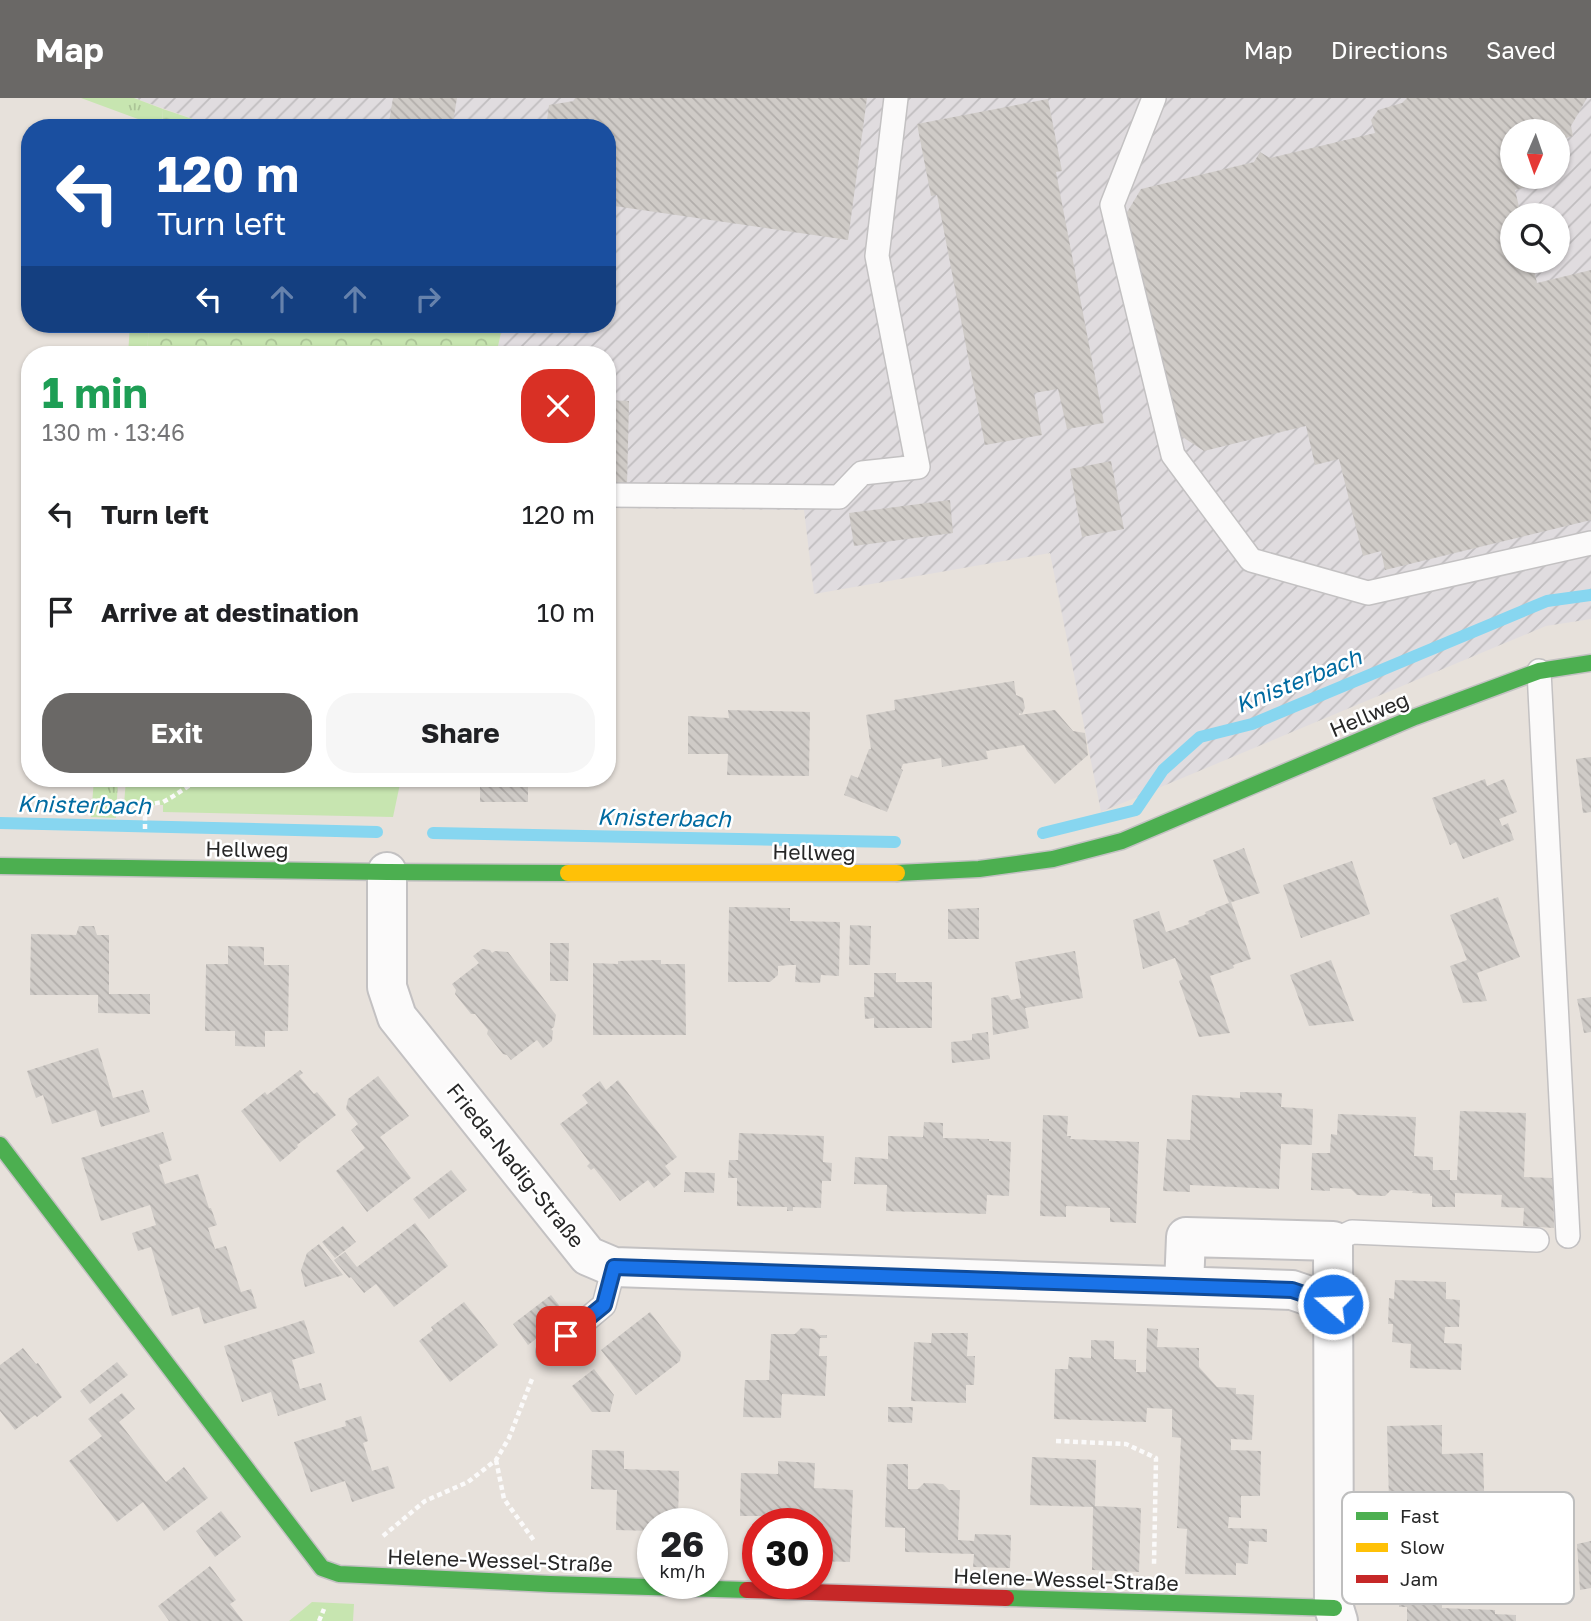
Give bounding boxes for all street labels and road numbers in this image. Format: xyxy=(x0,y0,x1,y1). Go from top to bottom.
street label: Hellweg xyxy=(1326,686,1412,742)
street label: Hellweg xyxy=(205,835,289,863)
street label: Hellweg xyxy=(772,838,856,866)
street label: Frieda-Nadig-Straße xyxy=(442,1077,590,1253)
street label: Helene-Wessel-Straße xyxy=(387,1543,613,1577)
street label: Helene-Wessel-Straße xyxy=(953,1562,1179,1596)

